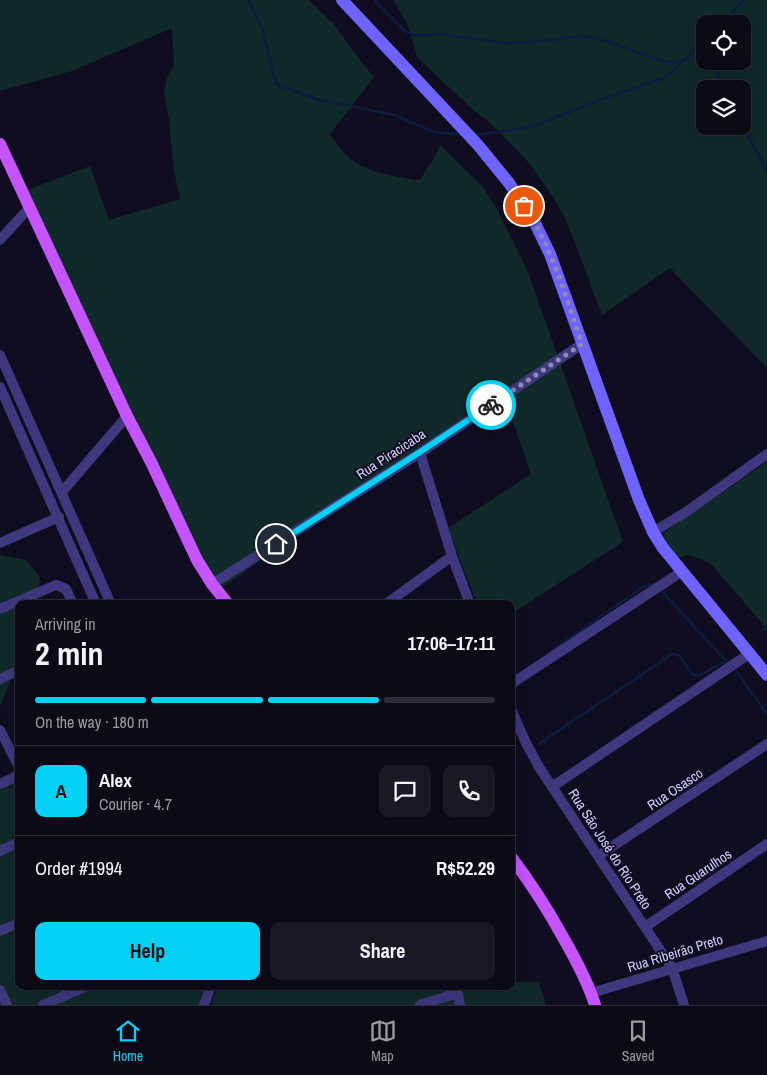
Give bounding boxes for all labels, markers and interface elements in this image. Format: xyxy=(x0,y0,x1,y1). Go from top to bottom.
map controls xyxy=(696,15,751,135)
button: locate xyxy=(696,15,751,70)
button: layers xyxy=(696,80,751,135)
pin xyxy=(503,185,545,227)
icon: bag xyxy=(510,192,538,220)
courier xyxy=(466,380,516,430)
icon: bike xyxy=(477,391,505,419)
street label: Rua Piracicaba xyxy=(353,425,430,483)
pin xyxy=(255,523,297,565)
icon: home xyxy=(262,530,290,558)
text: Arriving in xyxy=(35,613,96,635)
text: 17:06–17:11 xyxy=(408,630,495,656)
text: 2 min xyxy=(35,632,104,675)
text: On the way · 180 m xyxy=(35,711,149,733)
street label: Rua Osasco xyxy=(644,764,706,814)
button: chat xyxy=(379,765,431,817)
button: phone xyxy=(443,765,495,817)
text: Alex xyxy=(99,767,132,793)
text: A xyxy=(55,778,67,804)
street label: Rua São José do Rio Preto xyxy=(564,785,656,913)
text: Courier · 4.7 xyxy=(99,793,172,815)
street label: Rua Guarulhos xyxy=(661,845,735,903)
text: Order #1994 xyxy=(35,855,122,881)
text: R$52.29 xyxy=(436,855,495,881)
button: Help xyxy=(35,922,260,980)
button: Share xyxy=(270,922,495,980)
street label: Rua Ribeirão Preto xyxy=(625,930,725,976)
tab: Home xyxy=(113,1017,143,1065)
tab: Map xyxy=(369,1017,397,1065)
tab: Saved xyxy=(622,1017,654,1065)

